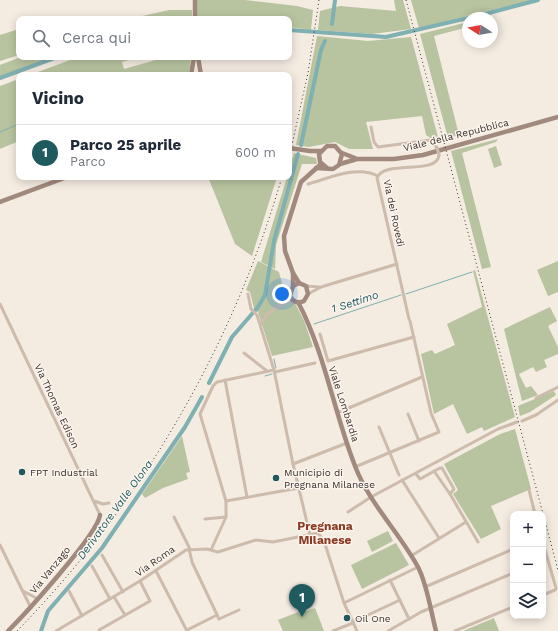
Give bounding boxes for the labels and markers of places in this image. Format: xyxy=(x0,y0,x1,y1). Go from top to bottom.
marker: FPT Industrial xyxy=(17,467,27,477)
place label: FPT Industrial xyxy=(30,467,98,478)
place label: Municipio di Pregnana Milanese xyxy=(284,467,375,490)
marker: Municipio di Pregnana Milanese xyxy=(271,473,281,483)
pin: 1 xyxy=(289,584,315,617)
marker: Oil One xyxy=(342,613,352,623)
place label: Oil One xyxy=(355,613,391,624)

